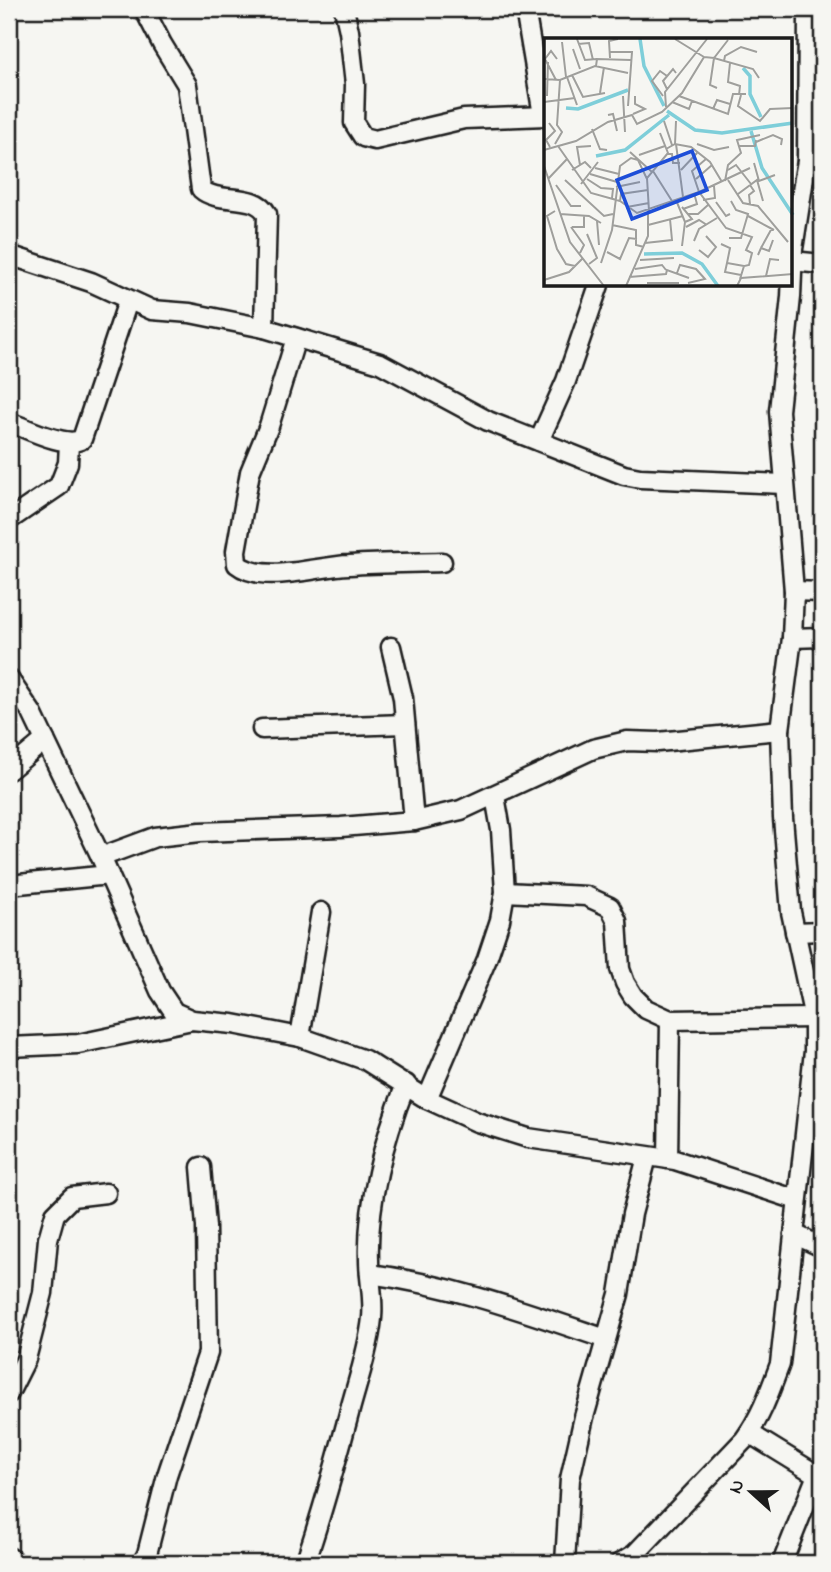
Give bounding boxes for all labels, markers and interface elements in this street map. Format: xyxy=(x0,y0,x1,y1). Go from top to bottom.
inset map xyxy=(544,38,792,287)
north arrow xyxy=(716,1456,786,1526)
text: N xyxy=(723,1476,752,1498)

